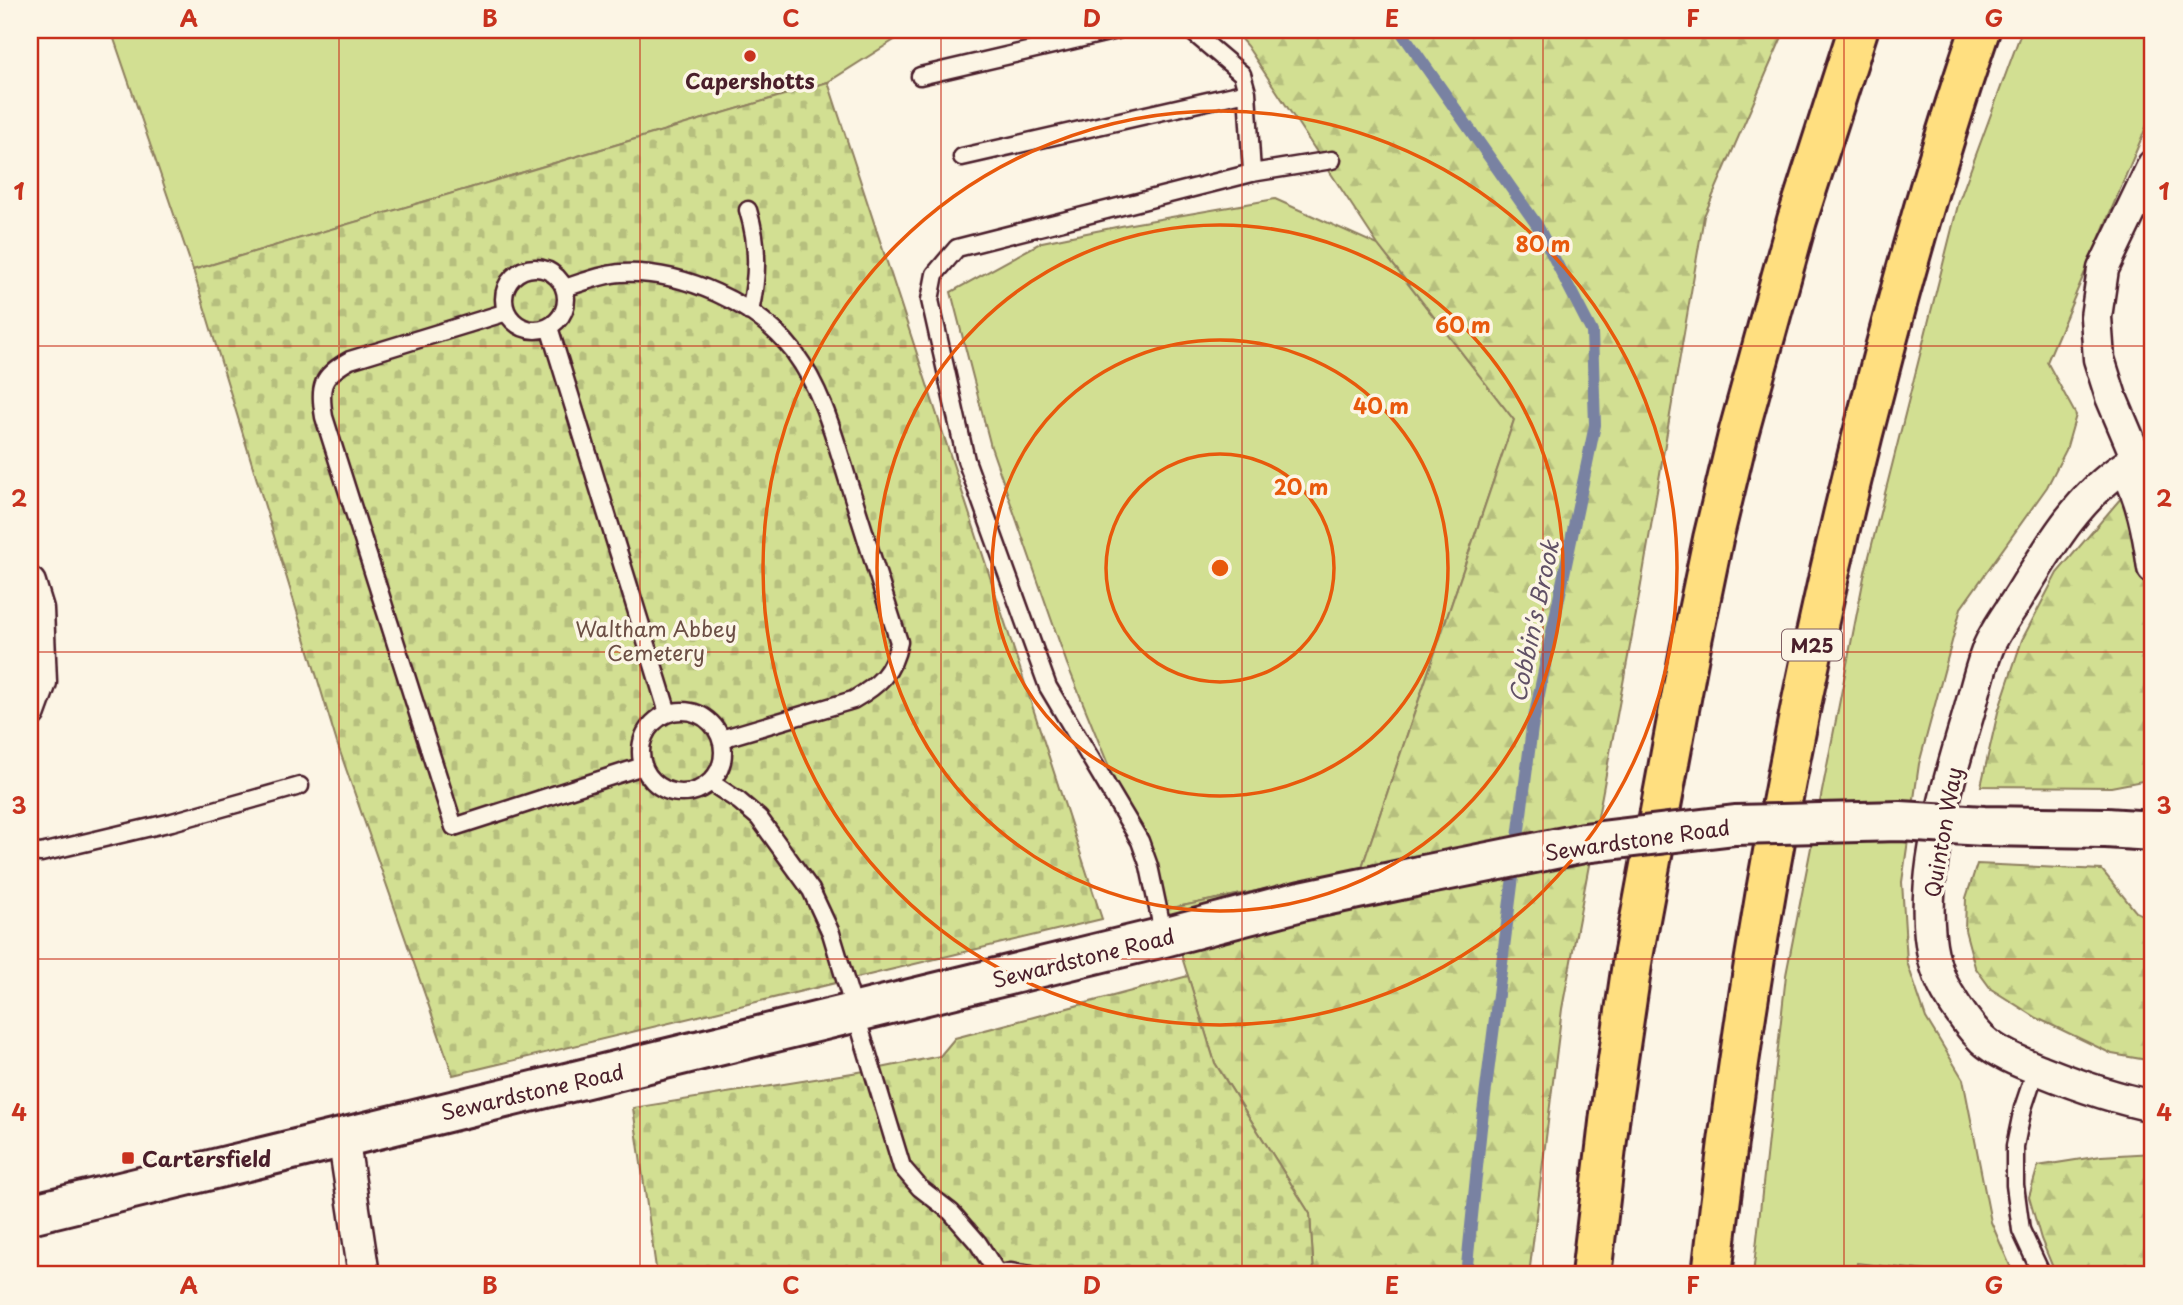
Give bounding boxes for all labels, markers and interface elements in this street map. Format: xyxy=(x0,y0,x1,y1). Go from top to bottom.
text: A xyxy=(180,0,198,35)
text: B xyxy=(482,0,498,35)
text: C xyxy=(782,0,800,35)
text: D xyxy=(1083,0,1101,35)
text: E xyxy=(1385,0,1399,35)
text: F xyxy=(1686,0,1700,35)
text: G xyxy=(1985,0,2003,35)
marker: Capershotts xyxy=(742,48,758,64)
place label: Capershotts xyxy=(685,64,815,96)
text: 1 xyxy=(14,173,25,208)
text: 1 xyxy=(2159,173,2170,208)
text: 80 m xyxy=(1516,227,1570,259)
text: 60 m xyxy=(1435,308,1491,340)
text: 40 m xyxy=(1353,389,1409,421)
text: 20 m xyxy=(1274,470,1328,502)
text: 2 xyxy=(11,480,27,515)
text: 2 xyxy=(2156,480,2172,515)
water label: Cobbin's Brook xyxy=(1499,536,1567,705)
centre of rings xyxy=(1208,556,1232,580)
park label: Waltham Abbey Cemetery xyxy=(575,612,737,668)
road number: M25 xyxy=(1782,630,1842,660)
street label: Quinton Way xyxy=(1915,764,1969,900)
text: 3 xyxy=(11,787,27,822)
text: 3 xyxy=(2156,787,2172,822)
street label: Sewardstone Road xyxy=(1542,810,1732,868)
street label: Sewardstone Road xyxy=(988,919,1178,995)
street label: Sewardstone Road xyxy=(437,1054,627,1128)
text: 4 xyxy=(11,1094,27,1129)
text: 4 xyxy=(2156,1094,2172,1129)
place label: Cartersfield xyxy=(142,1142,271,1174)
marker: Cartersfield xyxy=(120,1150,136,1166)
text: A xyxy=(180,1267,198,1302)
text: B xyxy=(482,1267,498,1302)
text: C xyxy=(782,1267,800,1302)
text: D xyxy=(1083,1267,1101,1302)
text: E xyxy=(1385,1267,1399,1302)
text: F xyxy=(1686,1267,1700,1302)
text: G xyxy=(1985,1267,2003,1302)

